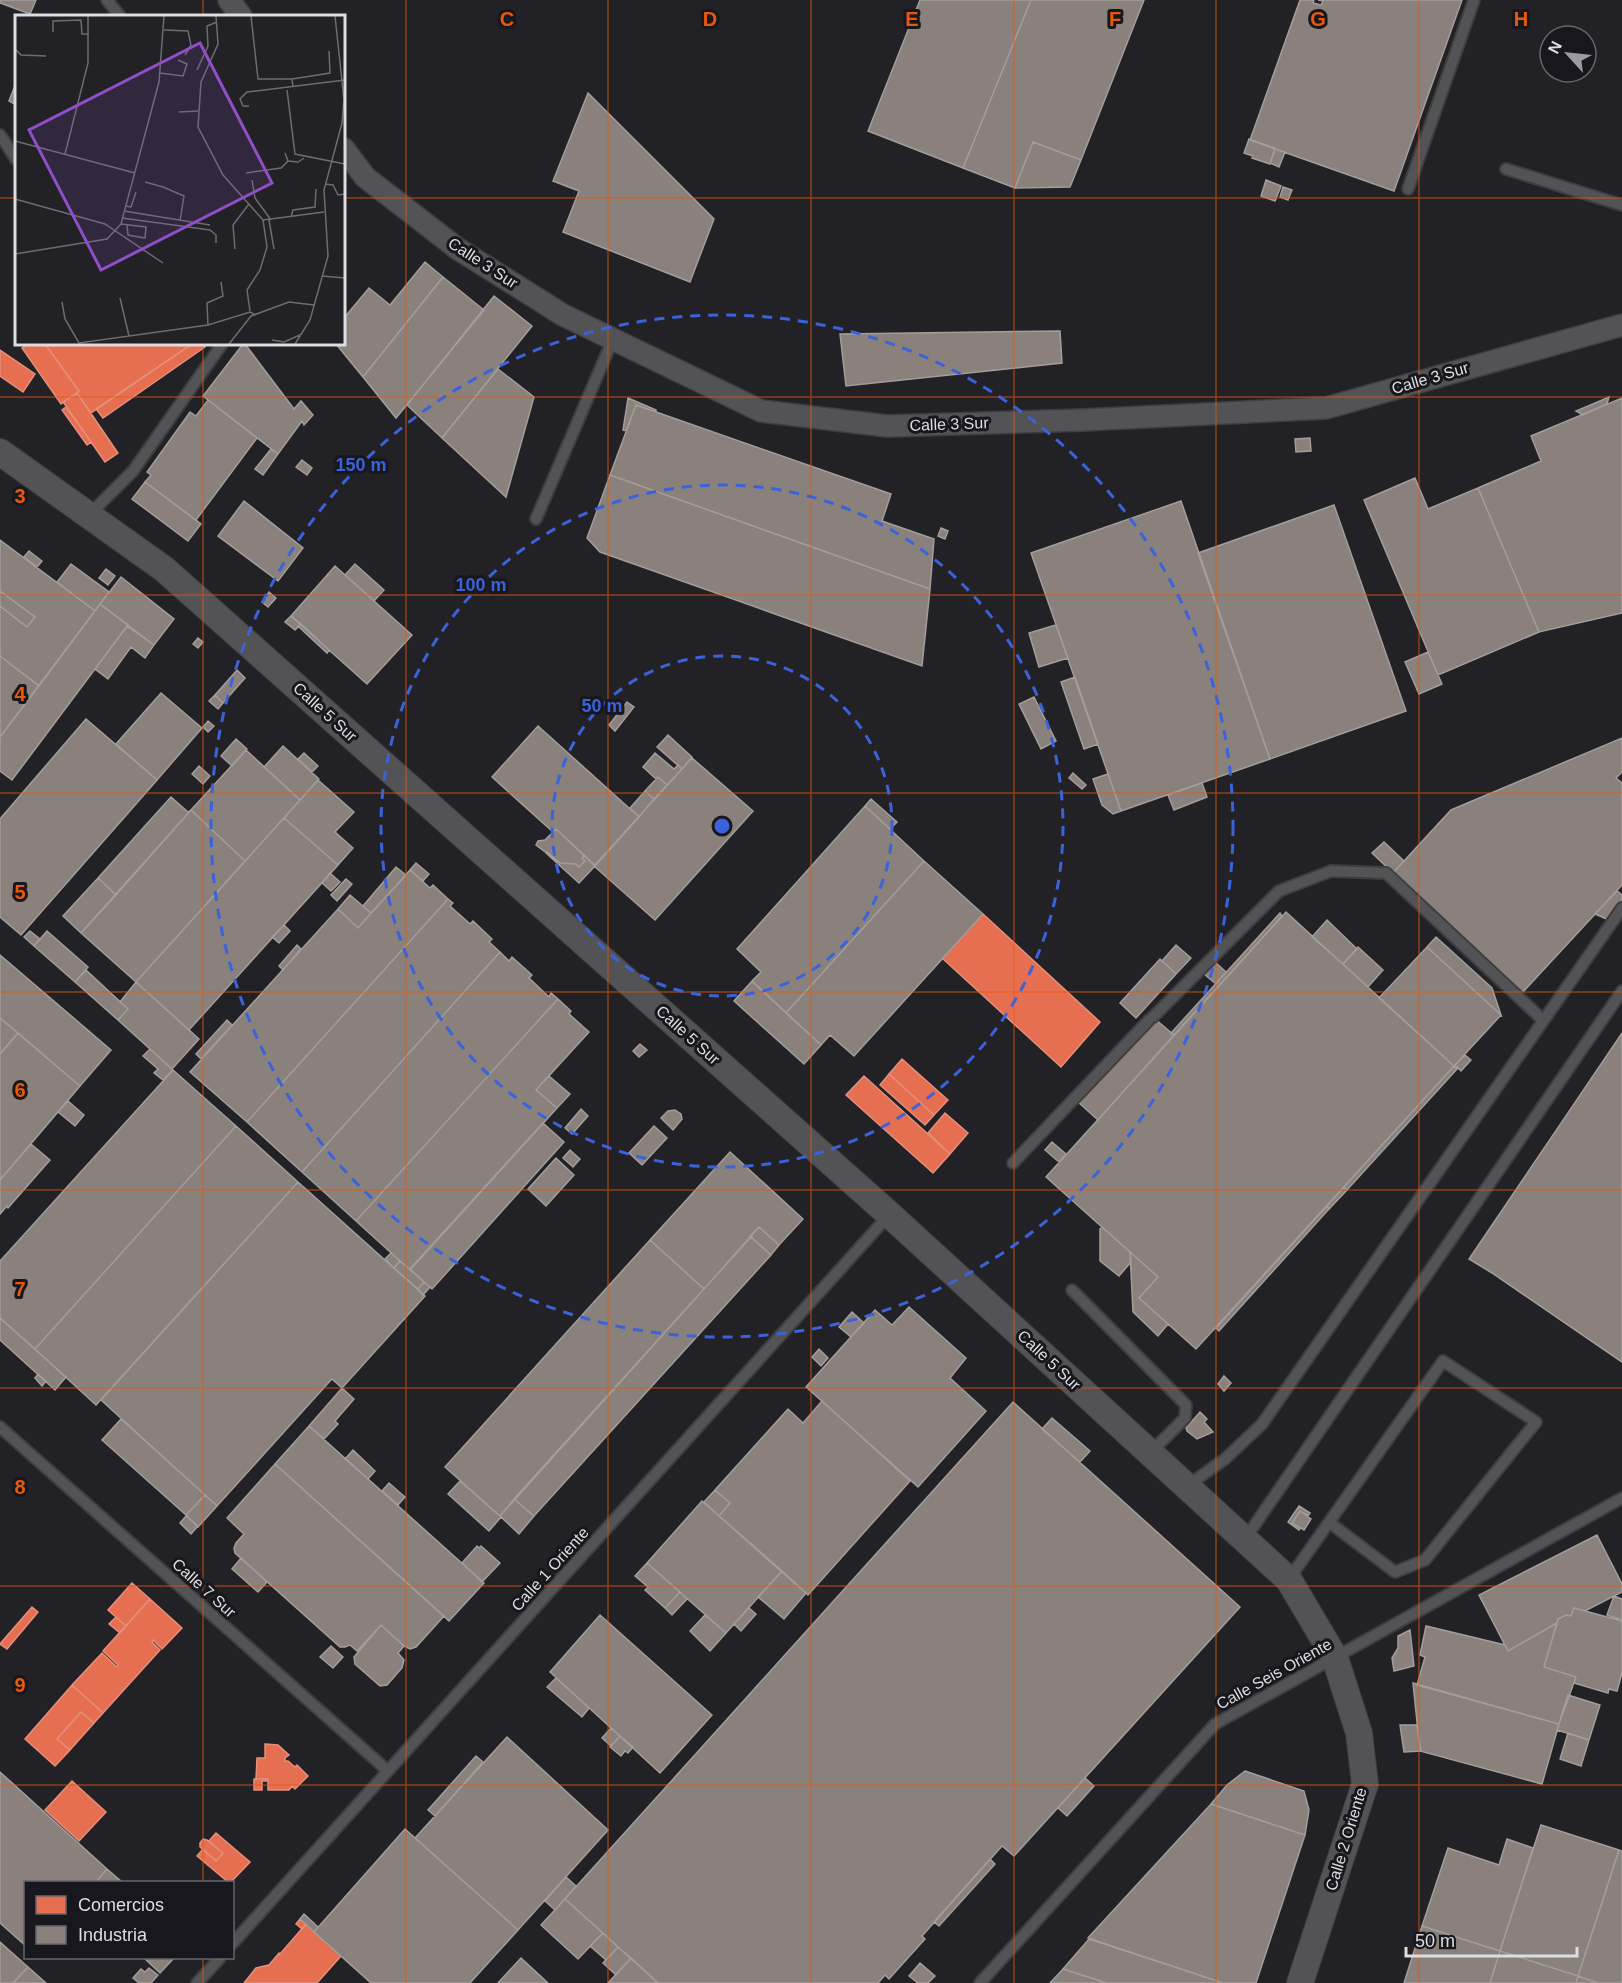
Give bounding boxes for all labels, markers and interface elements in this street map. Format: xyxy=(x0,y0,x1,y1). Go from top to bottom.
text: C xyxy=(500,8,514,30)
text: D xyxy=(703,8,717,30)
text: E xyxy=(905,8,919,30)
text: F xyxy=(1109,8,1121,30)
text: G xyxy=(1310,8,1326,30)
text: H xyxy=(1514,8,1528,30)
inset map xyxy=(15,15,345,345)
north arrow xyxy=(1538,24,1598,84)
text: N xyxy=(1545,38,1565,56)
street label: Calle 3 Sur xyxy=(445,234,521,292)
street label: Calle 3 Sur xyxy=(1390,359,1471,397)
street label: Calle 3 Sur xyxy=(909,414,990,434)
text: 150 m xyxy=(335,455,387,475)
text: 3 xyxy=(14,485,26,507)
text: 100 m xyxy=(455,575,507,595)
street label: Calle 5 Sur xyxy=(290,679,361,745)
text: 4 xyxy=(14,683,26,705)
text: 50 m xyxy=(581,696,623,716)
centre of rings xyxy=(712,816,732,836)
text: 5 xyxy=(14,881,26,903)
street label: Calle 5 Sur xyxy=(653,1002,724,1068)
text: 6 xyxy=(14,1079,26,1101)
text: 7 xyxy=(14,1278,26,1300)
street label: Calle 5 Sur xyxy=(1014,1327,1084,1394)
text: 8 xyxy=(14,1476,26,1498)
street label: Calle 1 Oriente xyxy=(508,1524,592,1614)
street label: Calle 7 Sur xyxy=(169,1555,240,1621)
street label: Calle Seis Oriente xyxy=(1213,1635,1335,1713)
text: 9 xyxy=(14,1674,26,1696)
street label: Calle 2 Oriente xyxy=(1322,1785,1370,1893)
legend xyxy=(24,1881,234,1959)
text: Comercios xyxy=(78,1895,164,1915)
scale bar xyxy=(1406,1920,1577,1958)
text: Industria xyxy=(78,1925,148,1945)
text: 50 m xyxy=(1415,1931,1455,1951)

